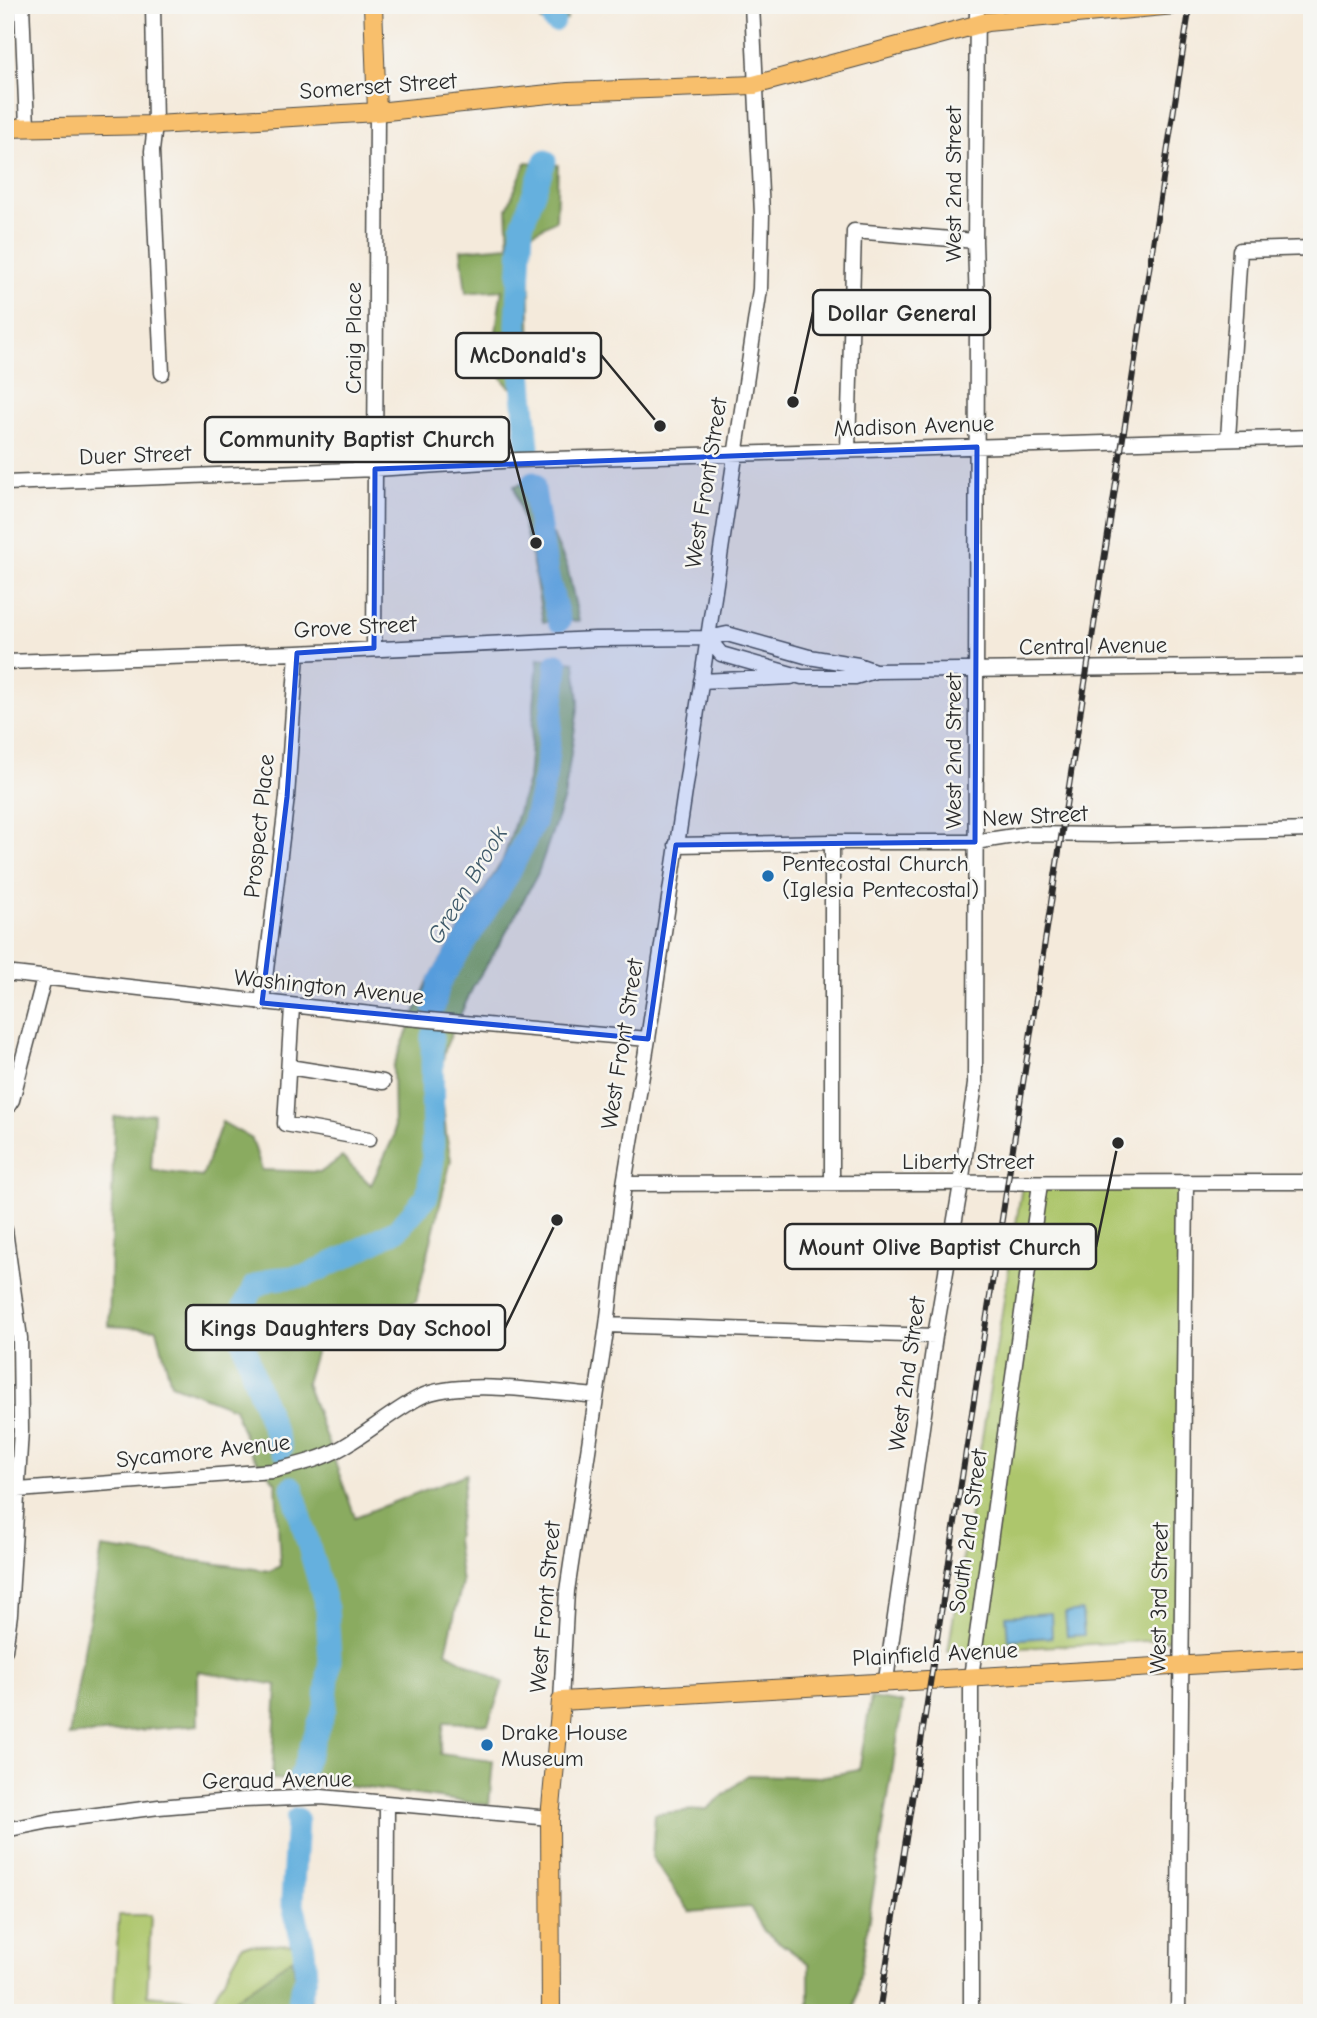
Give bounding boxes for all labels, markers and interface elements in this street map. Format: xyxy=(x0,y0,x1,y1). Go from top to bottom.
street label: Somerset Street xyxy=(299,67,459,105)
street label: West 2nd Street xyxy=(940,105,967,262)
street label: Craig Place xyxy=(340,282,367,394)
callout: Dollar General xyxy=(813,290,990,335)
text: Dollar General xyxy=(827,299,977,327)
callout: McDonald's xyxy=(456,333,601,378)
text: McDonald's xyxy=(470,341,586,369)
street label: West Front Street xyxy=(679,394,733,570)
street label: Madison Avenue xyxy=(833,410,995,442)
callout: Community Baptist Church xyxy=(205,417,509,462)
text: Community Baptist Church xyxy=(219,425,495,453)
street label: Duer Street xyxy=(78,440,193,470)
street label: Grove Street xyxy=(293,610,419,644)
street label: Central Avenue xyxy=(1019,631,1167,661)
street label: West 2nd Street xyxy=(940,672,967,829)
street label: Prospect Place xyxy=(238,753,280,899)
street label: New Street xyxy=(982,800,1090,832)
water label: Green Brook xyxy=(421,821,513,949)
place label: Pentecostal Church (Iglesia Pentecostal) xyxy=(782,850,979,903)
marker: Pentecostal Church (Iglesia Pentecostal) xyxy=(760,868,776,884)
street label: West Front Street xyxy=(595,955,649,1131)
street label: Washington Avenue xyxy=(233,964,425,1010)
street label: Liberty Street xyxy=(902,1148,1035,1175)
callout: Mount Olive Baptist Church xyxy=(785,1224,1096,1269)
text: Mount Olive Baptist Church xyxy=(799,1233,1081,1261)
street label: West 2nd Street xyxy=(883,1294,931,1453)
callout: Kings Daughters Day School xyxy=(186,1305,505,1350)
text: Kings Daughters Day School xyxy=(200,1314,492,1342)
street label: Sycamore Avenue xyxy=(115,1428,291,1474)
street label: South 2nd Street xyxy=(943,1446,993,1615)
street label: West Front Street xyxy=(524,1519,566,1694)
street label: West 3rd Street xyxy=(1144,1521,1174,1674)
street label: Plainfield Avenue xyxy=(851,1636,1019,1672)
place label: Drake House Museum xyxy=(501,1719,627,1772)
marker: Drake House Museum xyxy=(479,1737,495,1753)
street label: Geraud Avenue xyxy=(202,1765,352,1795)

